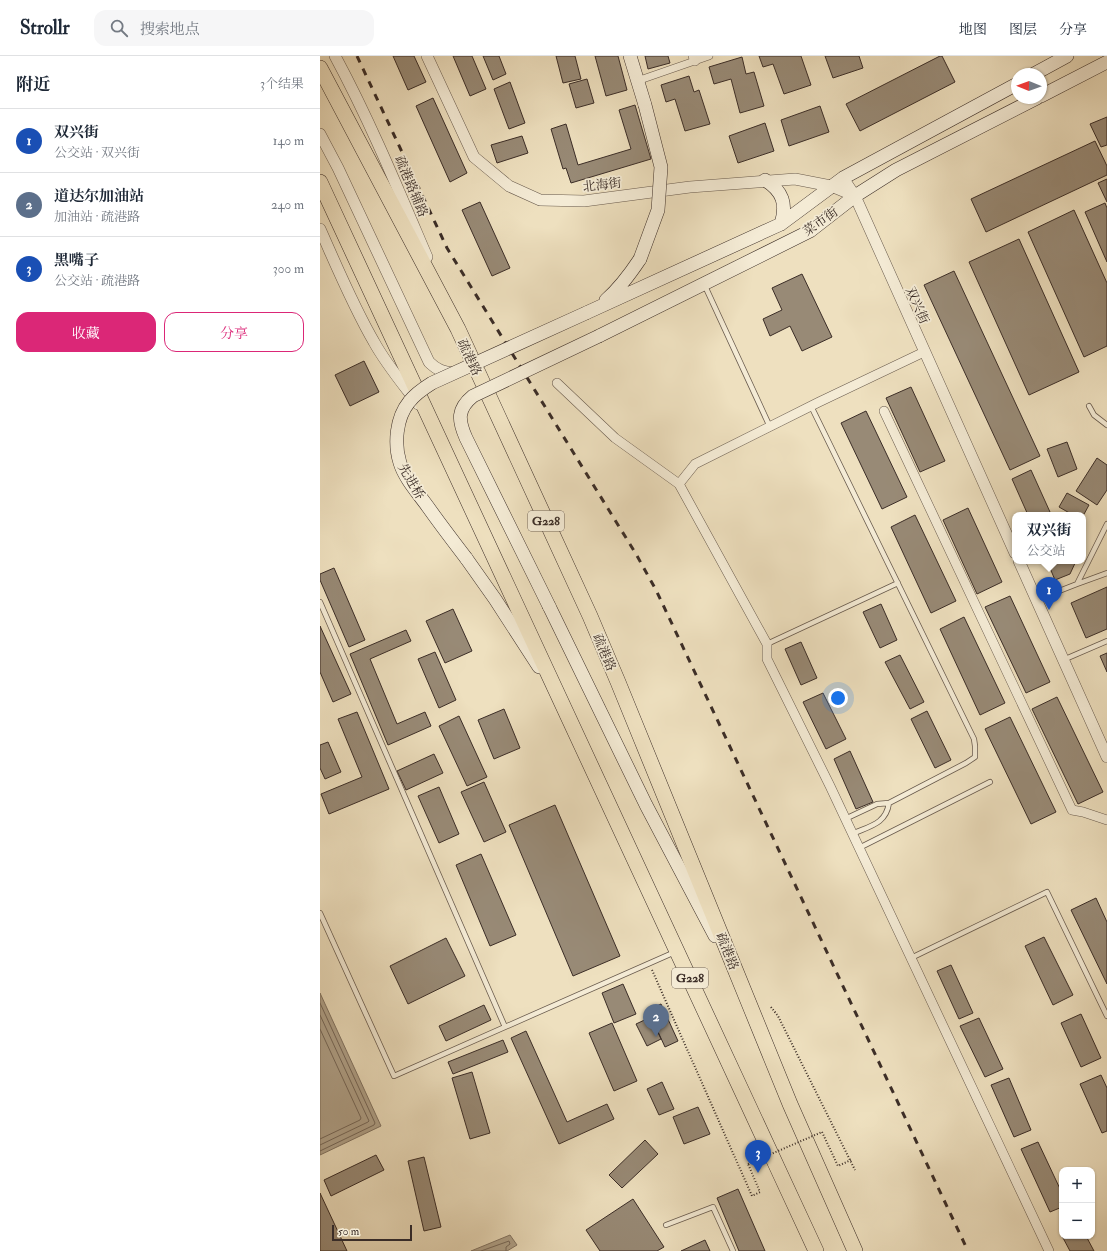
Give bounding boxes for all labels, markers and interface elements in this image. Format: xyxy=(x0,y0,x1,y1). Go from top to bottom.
search box xyxy=(94,10,374,46)
text: Strollr xyxy=(20,16,70,40)
icon: search xyxy=(108,17,130,39)
text: 搜索地点 xyxy=(140,20,200,39)
text: 地图 xyxy=(959,21,987,38)
text: 图层 xyxy=(1009,21,1037,38)
text: 分享 xyxy=(1059,21,1087,38)
north arrow xyxy=(1011,68,1047,104)
text: 附近 xyxy=(16,74,50,95)
text: 3个结果 xyxy=(260,76,304,92)
text: 双兴街 xyxy=(54,123,99,142)
text: 1 xyxy=(27,133,31,149)
text: 140 m xyxy=(273,133,304,149)
text: 公交站 · 双兴街 xyxy=(54,145,140,161)
street label: 疏港路辅路 xyxy=(391,153,431,219)
street label: 北海街 xyxy=(582,175,622,195)
text: 道达尔加油站 xyxy=(54,187,144,206)
text: 2 xyxy=(26,197,32,213)
text: 240 m xyxy=(271,197,304,213)
street label: 菜市街 xyxy=(800,204,841,240)
text: 加油站 · 疏港路 xyxy=(54,209,140,225)
text: 黑嘴子 xyxy=(54,251,99,270)
text: 3 xyxy=(27,261,32,277)
text: 300 m xyxy=(273,261,304,277)
text: 公交站 · 疏港路 xyxy=(54,273,140,289)
street label: 双兴街 xyxy=(902,284,932,326)
button: 收藏 xyxy=(16,312,156,352)
button: 分享 xyxy=(164,312,304,352)
street label: 疏港路 xyxy=(454,336,485,378)
street label: 先进桥 xyxy=(394,461,428,502)
road number: G228 xyxy=(528,511,564,531)
popup xyxy=(1012,512,1086,564)
text: 双兴街 xyxy=(1026,521,1072,540)
text: 公交站 xyxy=(1026,543,1066,559)
pin: 1 xyxy=(1036,577,1062,610)
street label: 疏港路 xyxy=(589,631,619,673)
your location xyxy=(828,688,848,708)
street label: 疏港路 xyxy=(712,930,742,972)
road number: G228 xyxy=(672,968,708,988)
pin: 2 xyxy=(643,1004,669,1037)
pin: 3 xyxy=(745,1140,771,1173)
map controls xyxy=(1059,1167,1095,1239)
button: + xyxy=(1059,1167,1095,1203)
button: − xyxy=(1059,1203,1095,1239)
scale bar xyxy=(332,1223,412,1242)
text: 50 m xyxy=(338,1225,359,1238)

